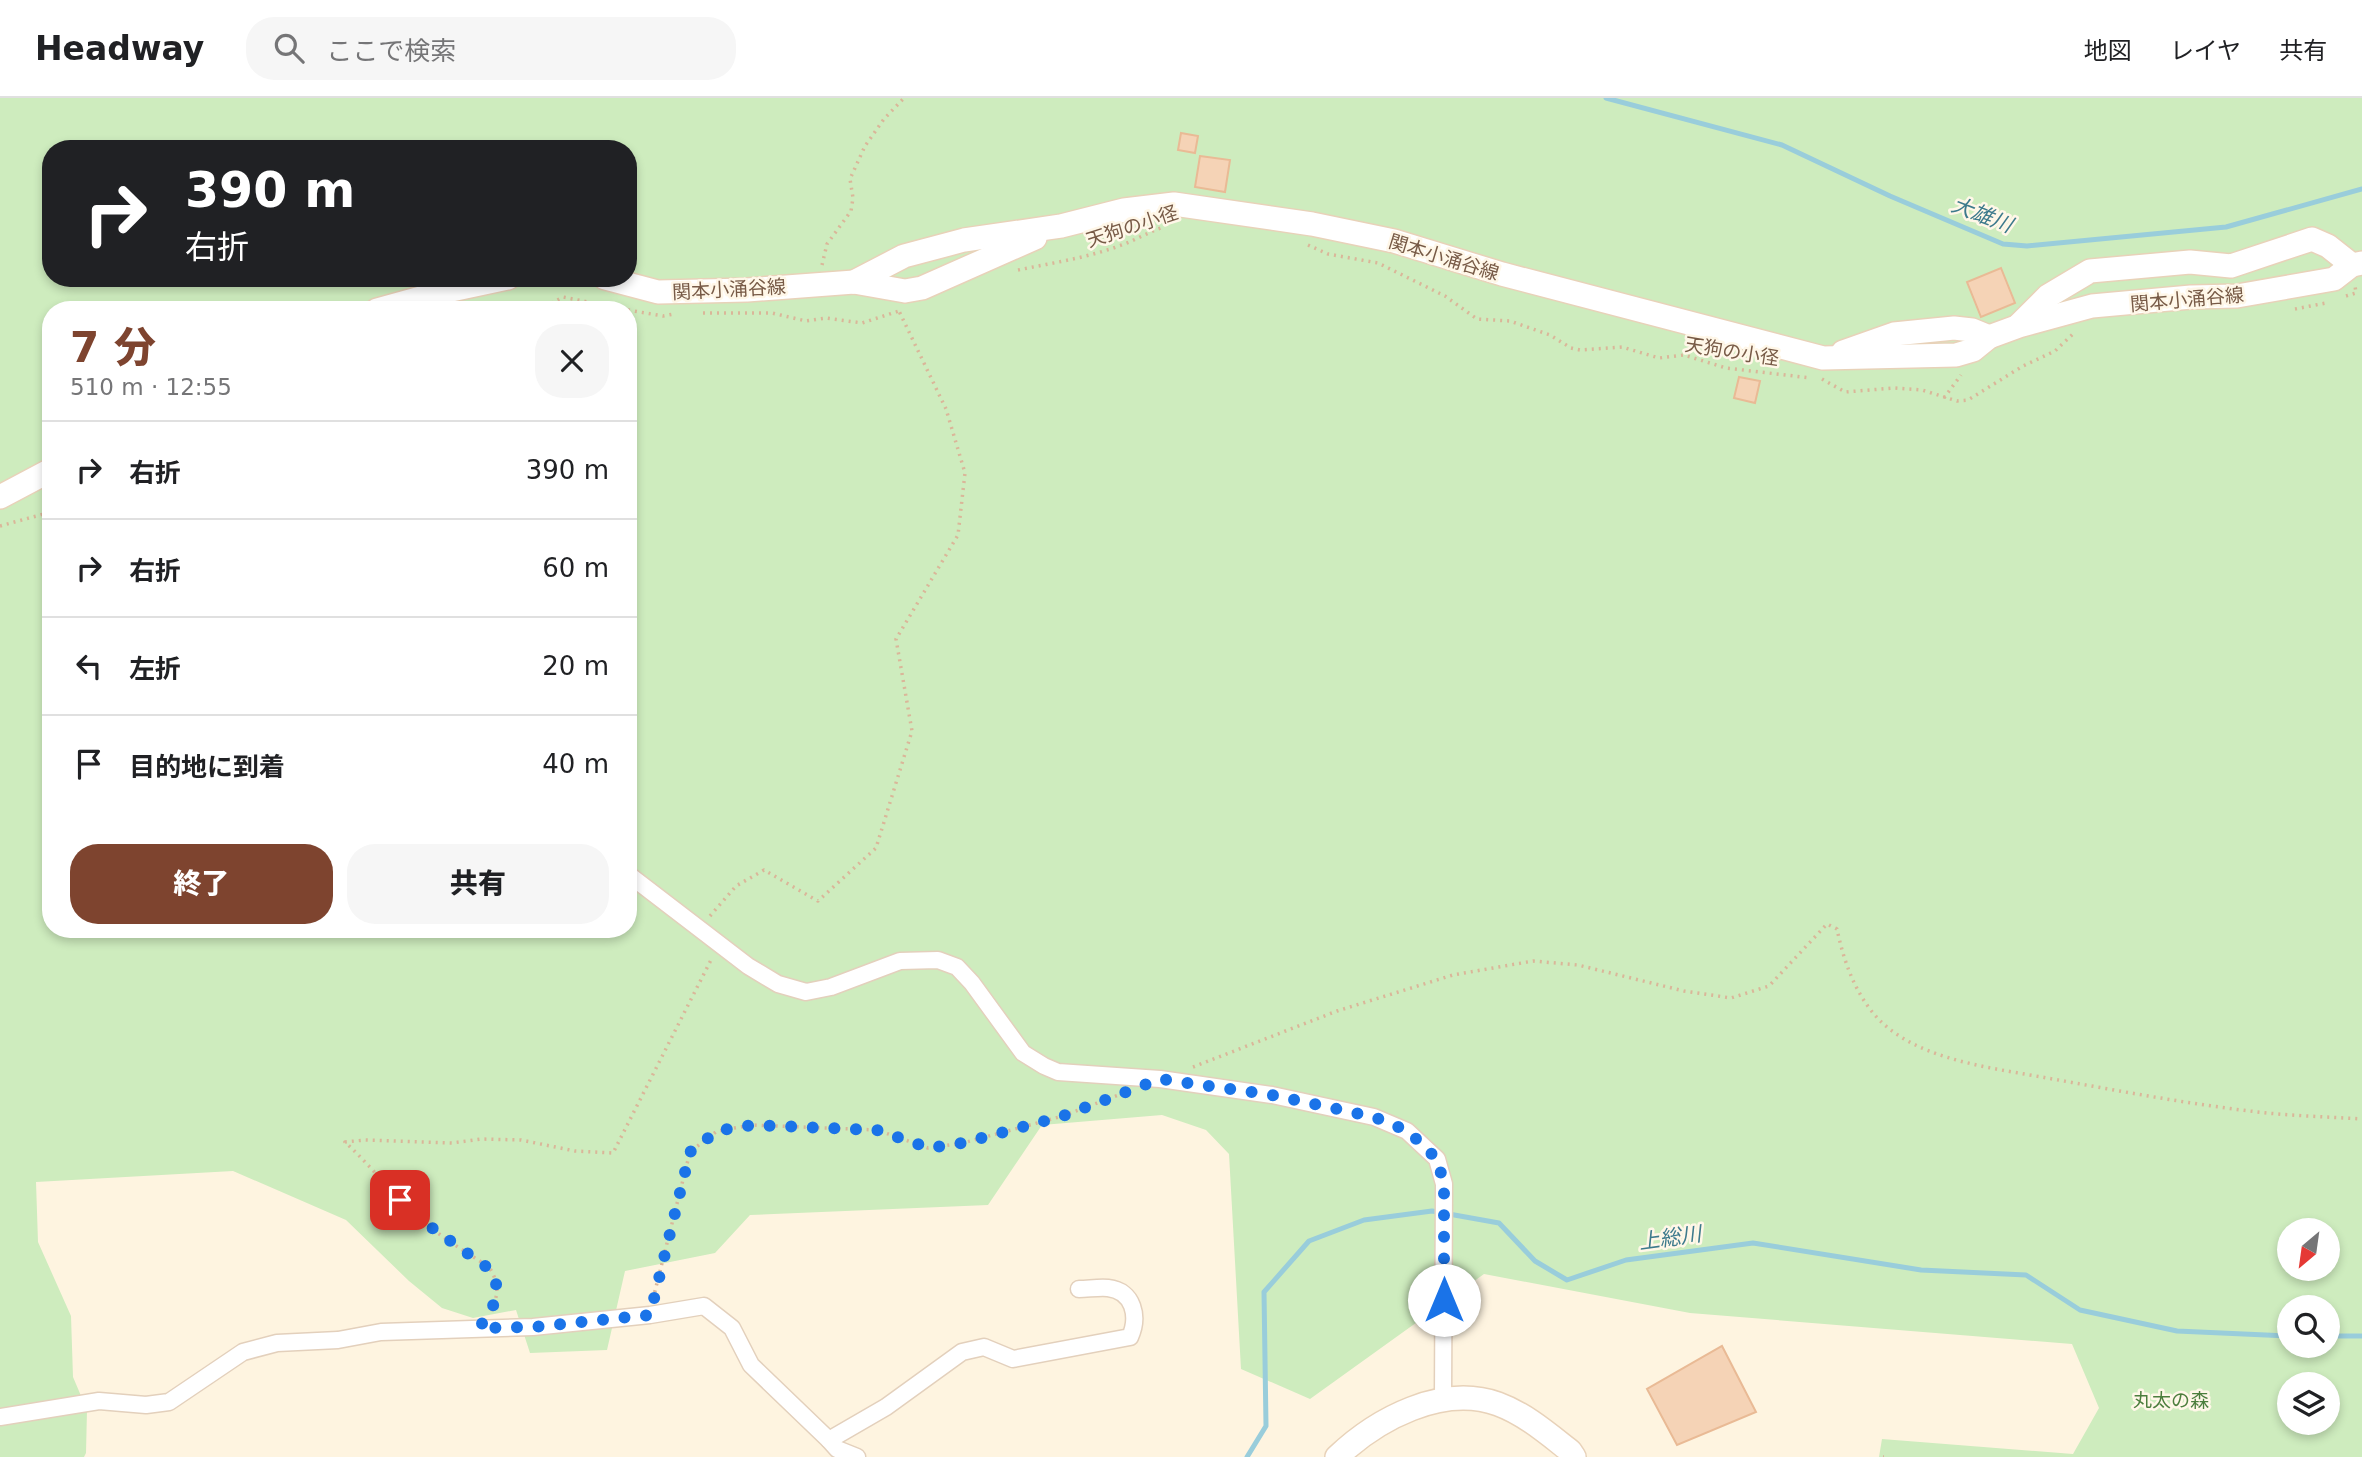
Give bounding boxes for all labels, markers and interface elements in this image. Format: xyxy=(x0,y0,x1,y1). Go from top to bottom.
search box xyxy=(246,17,736,80)
text: Headway xyxy=(35,29,204,68)
icon: search xyxy=(270,29,308,67)
text: ここで検索 xyxy=(326,36,456,66)
text: 地図 xyxy=(2084,37,2132,65)
text: レイヤ xyxy=(2170,37,2241,65)
text: 共有 xyxy=(2279,37,2327,65)
text: 390 m xyxy=(185,162,355,219)
icon: right xyxy=(70,168,161,259)
water label: 大雄川 xyxy=(1948,193,2018,238)
street label: 天狗の小径 xyxy=(1083,201,1181,251)
text: 右折 xyxy=(185,228,249,266)
street label: 関本小涌谷線 xyxy=(1386,230,1502,284)
street label: 関本小涌谷線 xyxy=(671,275,787,303)
street label: 関本小涌谷線 xyxy=(2129,283,2245,315)
text: 7 分 xyxy=(70,323,156,372)
button: close xyxy=(535,324,609,398)
street label: 天狗の小径 xyxy=(1683,333,1781,369)
text: 510 m · 12:55 xyxy=(70,374,232,400)
icon: right xyxy=(70,451,108,489)
text: 390 m xyxy=(526,455,609,485)
text: 右折 xyxy=(129,458,181,488)
icon: right xyxy=(70,549,108,587)
text: 60 m xyxy=(542,553,609,583)
text: 右折 xyxy=(129,556,181,586)
icon: left xyxy=(70,647,108,685)
text: 20 m xyxy=(542,651,609,681)
text: 左折 xyxy=(129,654,181,684)
icon: arrive xyxy=(70,745,108,783)
text: 40 m xyxy=(542,749,609,779)
text: 目的地に到着 xyxy=(129,752,285,782)
button: 終了 xyxy=(70,844,333,924)
button: 共有 xyxy=(347,844,609,924)
pin xyxy=(370,1170,430,1230)
icon: arrive xyxy=(381,1181,419,1219)
north arrow xyxy=(2277,1218,2340,1281)
map controls xyxy=(2277,1218,2340,1435)
water label: 上総川 xyxy=(1637,1221,1705,1254)
position arrow xyxy=(1407,1263,1481,1337)
button: search xyxy=(2277,1295,2340,1358)
button: layers xyxy=(2277,1372,2340,1435)
park label: 丸太の森 xyxy=(2133,1389,2209,1411)

